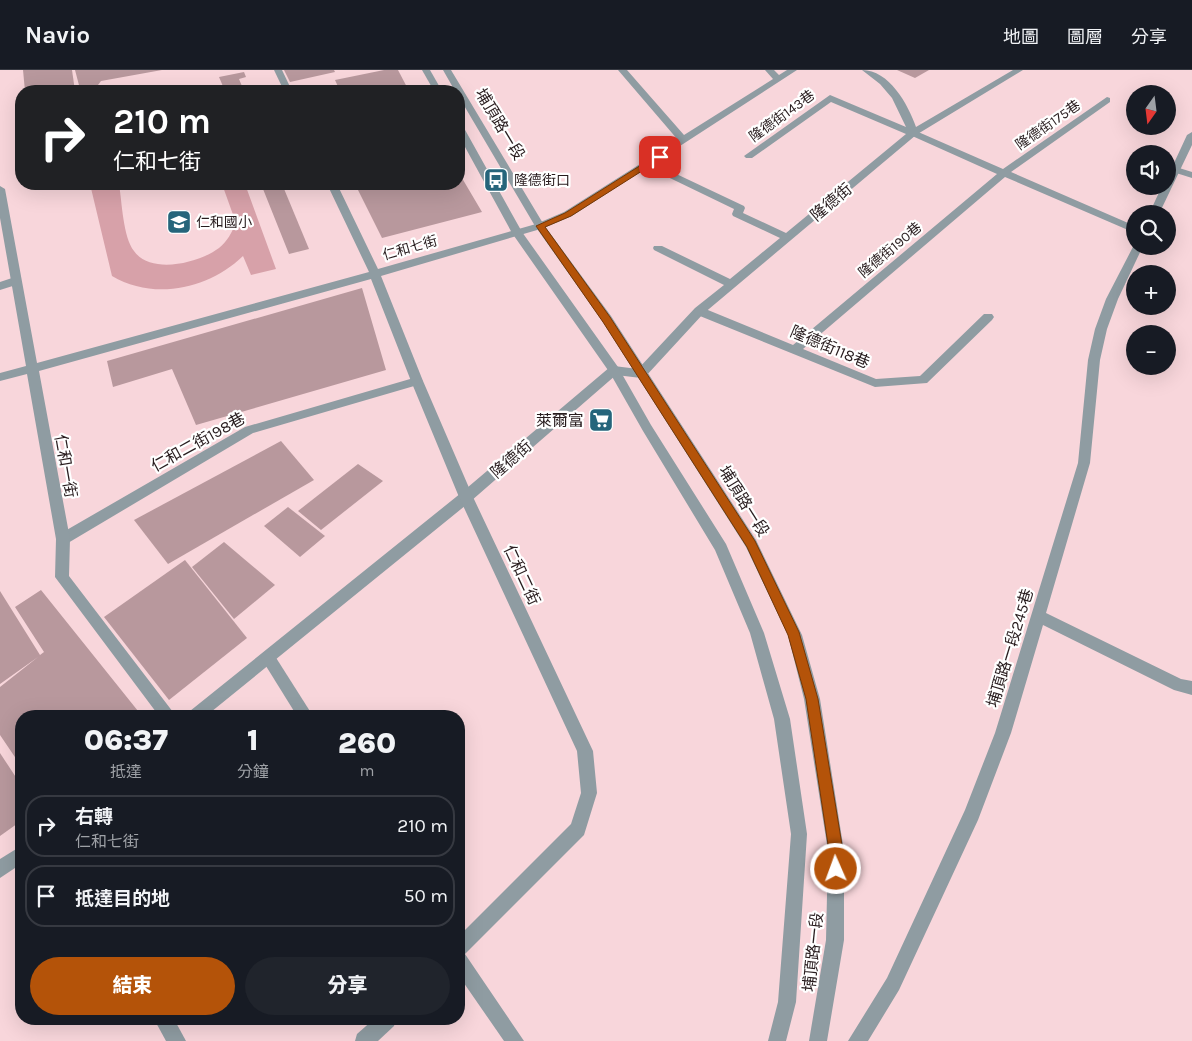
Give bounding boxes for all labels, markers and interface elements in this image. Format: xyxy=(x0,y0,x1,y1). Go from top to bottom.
text: Navio xyxy=(25,21,90,49)
text: 地圖 xyxy=(1003,26,1039,48)
text: 圖層 xyxy=(1067,26,1103,48)
text: 分享 xyxy=(1131,26,1167,48)
street label: 埔頂路一段 xyxy=(471,85,529,163)
north arrow xyxy=(1126,85,1176,135)
map controls xyxy=(1126,85,1176,375)
street label: 隆德街143巷 xyxy=(746,87,818,145)
street label: 隆德街175巷 xyxy=(1012,96,1084,154)
text: 210 m xyxy=(113,101,211,142)
icon: right xyxy=(30,105,95,170)
pin xyxy=(639,136,681,178)
icon: arrive xyxy=(646,143,674,171)
button: sound xyxy=(1126,145,1176,195)
text: 仁和七街 xyxy=(113,149,201,175)
bus stop icon: 隆德街口 xyxy=(483,167,509,193)
place label: 隆德街口 xyxy=(514,172,570,189)
street label: 隆德街 xyxy=(807,179,855,225)
button: search xyxy=(1126,205,1176,255)
school or university icon: 仁和國小 xyxy=(166,209,192,235)
place label: 仁和國小 xyxy=(196,214,252,231)
street label: 隆德街190巷 xyxy=(855,219,925,281)
street label: 仁和七街 xyxy=(381,232,439,264)
button: + xyxy=(1126,265,1176,315)
street label: 隆德街118巷 xyxy=(787,322,873,372)
button: − xyxy=(1126,325,1176,375)
supermarket icon: 萊爾富 xyxy=(588,407,614,433)
street label: 仁和二街198巷 xyxy=(148,408,248,476)
place label: 萊爾富 xyxy=(536,411,584,430)
street label: 仁和一街 xyxy=(51,433,81,499)
street label: 隆德街 xyxy=(487,436,535,482)
street label: 埔頂路一段 xyxy=(715,462,773,540)
street label: 仁和二街 xyxy=(500,542,544,608)
street label: 埔頂路一段245巷 xyxy=(983,586,1037,710)
text: 06:37 xyxy=(84,722,168,758)
text: 1 xyxy=(247,722,259,758)
text: 260 xyxy=(338,725,396,761)
text: m xyxy=(359,761,374,780)
text: 抵達 xyxy=(110,762,142,781)
text: 分鐘 xyxy=(237,762,269,781)
text: 右轉 xyxy=(75,806,113,828)
icon: right xyxy=(32,812,60,840)
text: 210 m xyxy=(397,815,448,837)
text: 仁和七街 xyxy=(75,832,139,851)
position arrow xyxy=(809,842,861,894)
icon: arrive xyxy=(32,882,60,910)
text: 50 m xyxy=(404,885,448,907)
text: 抵達目的地 xyxy=(75,888,170,910)
street label: 埔頂路一段 xyxy=(799,911,827,993)
button: 結束 xyxy=(30,957,235,1015)
button: 分享 xyxy=(245,957,450,1015)

